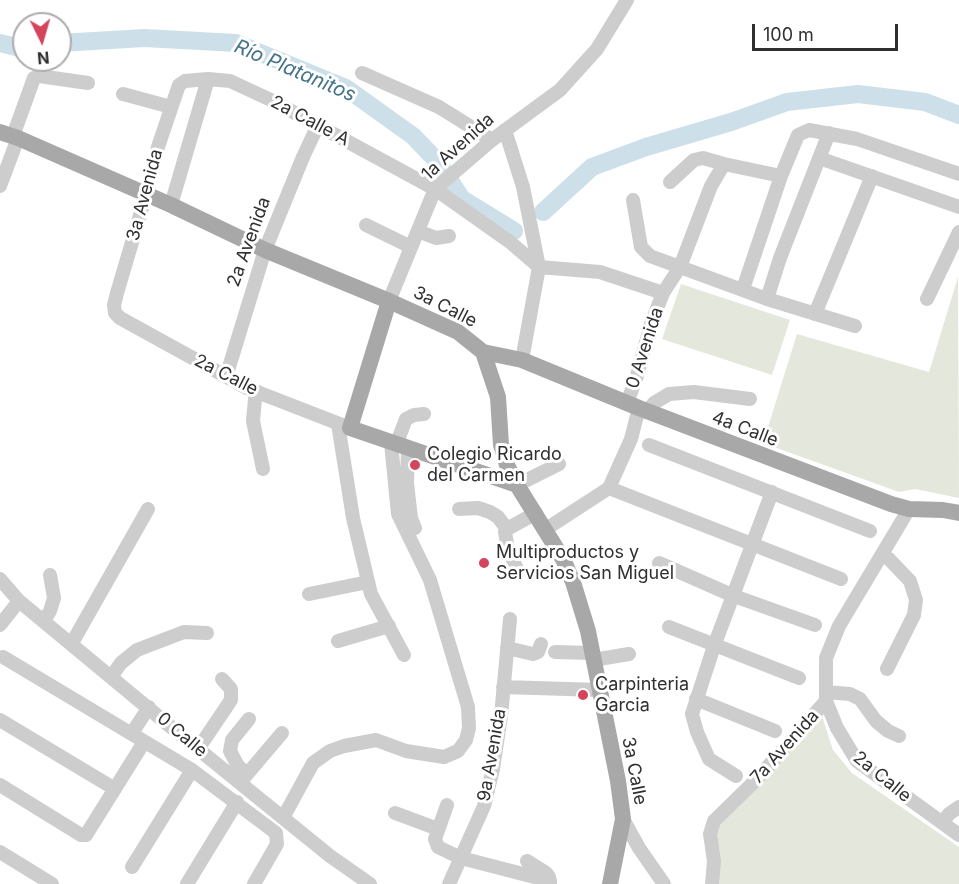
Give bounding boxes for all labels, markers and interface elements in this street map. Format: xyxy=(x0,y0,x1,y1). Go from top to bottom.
north arrow xyxy=(12,12,72,72)
scale bar xyxy=(755,12,900,50)
text: 100 m xyxy=(763,24,814,45)
water label: Río Platanitos xyxy=(231,35,359,107)
text: N xyxy=(36,47,50,68)
street label: 2a Calle A xyxy=(267,91,353,151)
street label: 1a Avenida xyxy=(417,109,499,185)
street label: 3a Avenida xyxy=(122,147,168,243)
street label: 2a Avenida xyxy=(223,194,275,290)
street label: 3a Calle xyxy=(409,282,481,332)
street label: 0 Avenida xyxy=(622,305,668,391)
street label: 2a Calle xyxy=(191,350,261,400)
street label: 4a Calle xyxy=(709,407,781,451)
place label: Colegio Ricardo del Carmen xyxy=(427,444,562,486)
marker: Colegio Ricardo del Carmen xyxy=(408,458,422,472)
place label: Multiproductos y Servicios San Miguel xyxy=(496,542,674,584)
marker: Multiproductos y Servicios San Miguel xyxy=(477,556,491,570)
place label: Carpinteria Garcia xyxy=(595,674,689,716)
marker: Carpinteria Garcia xyxy=(576,688,590,702)
street label: 7a Avenida xyxy=(746,706,824,788)
street label: 9a Avenida xyxy=(473,707,511,803)
street label: 0 Calle xyxy=(153,708,211,762)
street label: 3a Calle xyxy=(617,735,651,807)
street label: 2a Calle xyxy=(849,747,915,807)

